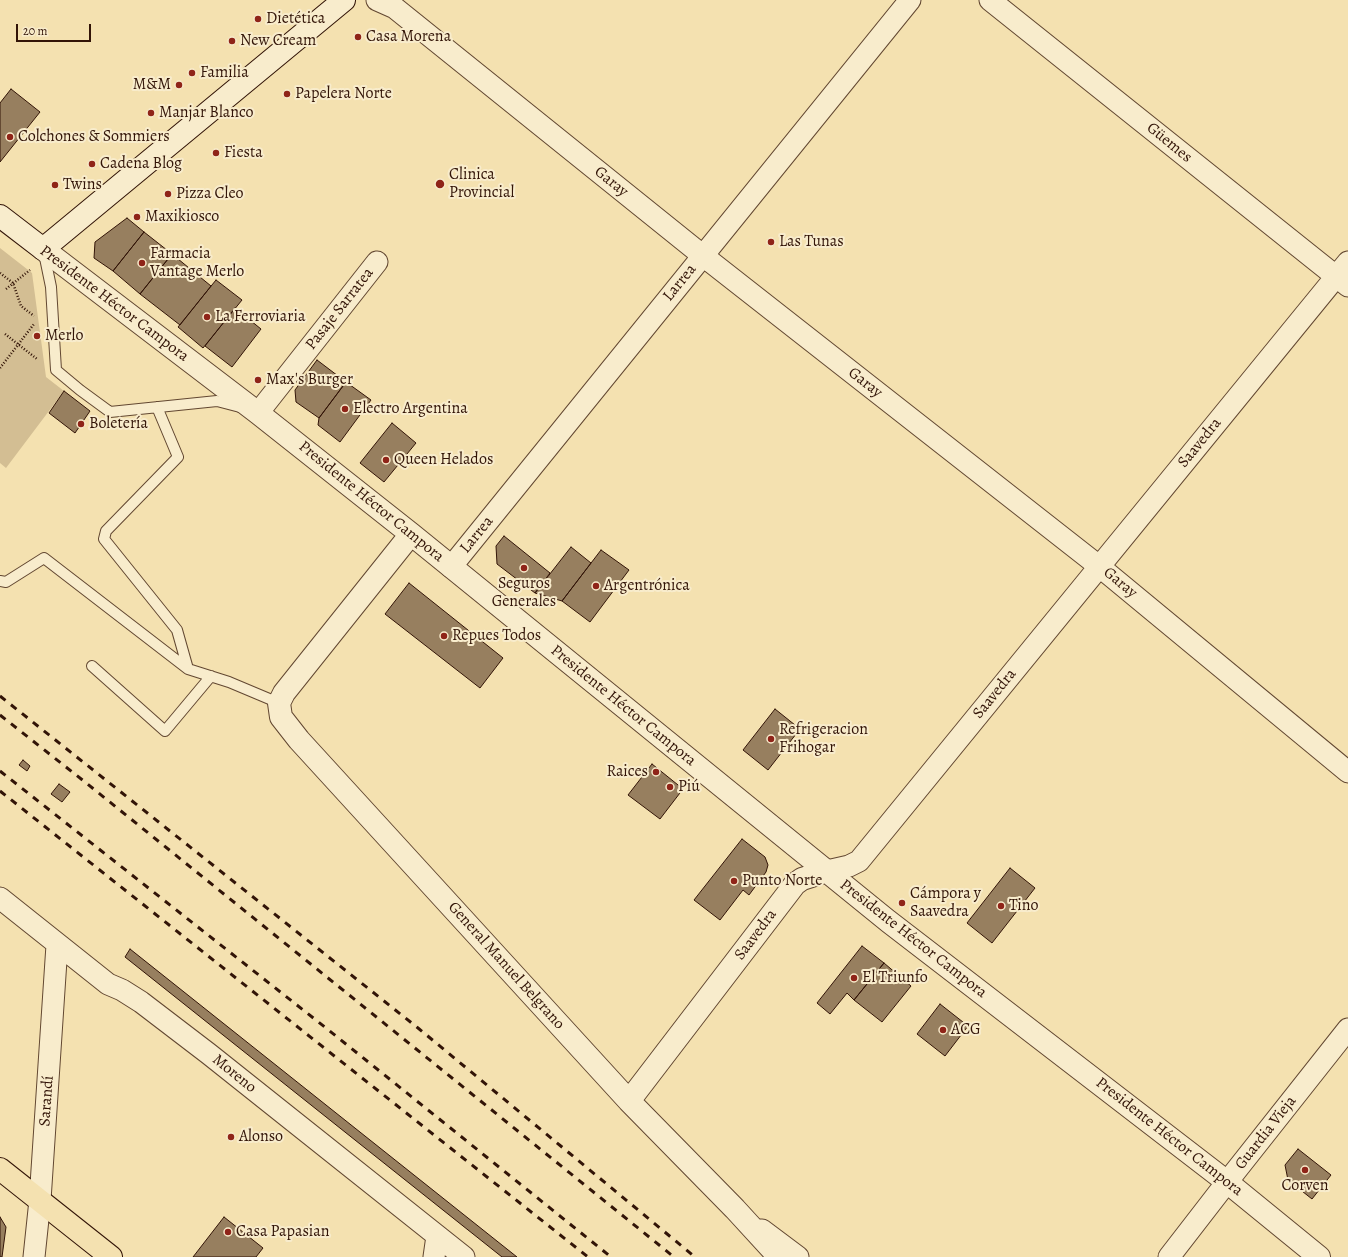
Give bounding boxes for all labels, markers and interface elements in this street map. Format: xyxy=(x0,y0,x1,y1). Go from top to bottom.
place label: Dietética xyxy=(266,9,325,29)
marker: Dietética xyxy=(253,14,263,24)
scale bar xyxy=(18,16,93,42)
text: 20 m xyxy=(23,23,47,39)
place label: Casa Morena xyxy=(366,27,451,47)
place label: New Cream xyxy=(240,31,316,51)
marker: Casa Morena xyxy=(353,32,363,42)
marker: New Cream xyxy=(227,36,237,46)
place label: Familia xyxy=(200,63,249,83)
marker: Familia xyxy=(187,68,197,78)
place label: M&M xyxy=(133,75,171,95)
marker: M&M xyxy=(174,80,184,90)
place label: Papelera Norte xyxy=(295,84,392,104)
marker: Papelera Norte xyxy=(282,89,292,99)
place label: Manjar Blanco xyxy=(159,103,254,123)
marker: Manjar Blanco xyxy=(146,108,156,118)
street label: Güemes xyxy=(1142,119,1196,167)
place label: Colchones & Sommiers xyxy=(18,127,170,147)
marker: Colchones & Sommiers xyxy=(5,132,15,142)
place label: Fiesta xyxy=(224,143,263,163)
marker: Fiesta xyxy=(211,148,221,158)
place label: Cadena Blog xyxy=(100,154,182,174)
marker: Cadena Blog xyxy=(87,159,97,169)
street label: Garay xyxy=(590,163,632,201)
place label: Clinica Provincial xyxy=(449,165,514,203)
place label: Twins xyxy=(63,175,102,195)
marker: Clinica Provincial xyxy=(434,178,446,190)
marker: Twins xyxy=(50,180,60,190)
place label: Pizza Cleo xyxy=(176,184,244,204)
marker: Pizza Cleo xyxy=(163,189,173,199)
place label: Maxikiosco xyxy=(145,207,219,227)
marker: Maxikiosco xyxy=(132,212,142,222)
place label: Las Tunas xyxy=(779,232,844,252)
marker: Las Tunas xyxy=(766,237,776,247)
street label: Presidente Héctor Campora xyxy=(36,242,192,366)
place label: Farmacia Vantage Merlo xyxy=(150,244,244,282)
marker: Farmacia Vantage Merlo xyxy=(137,258,147,268)
street label: Larrea xyxy=(659,261,701,305)
street label: Pasaje Sarratea xyxy=(302,264,378,354)
place label: La Ferroviaria xyxy=(215,307,305,327)
marker: La Ferroviaria xyxy=(202,312,212,322)
place label: Merlo xyxy=(45,326,83,346)
marker: Merlo xyxy=(32,331,42,341)
street label: Garay xyxy=(844,364,886,402)
place label: Max's Burger xyxy=(266,370,353,390)
marker: Max's Burger xyxy=(253,375,263,385)
place label: Electro Argentina xyxy=(353,399,468,419)
marker: Electro Argentina xyxy=(340,404,350,414)
place label: Boletería xyxy=(89,414,148,434)
street label: Saavedra xyxy=(1174,414,1226,472)
marker: Boletería xyxy=(76,419,86,429)
street label: Presidente Héctor Campora xyxy=(294,437,448,567)
place label: Queen Helados xyxy=(394,450,493,470)
marker: Queen Helados xyxy=(381,455,391,465)
street label: Larrea xyxy=(456,513,498,557)
marker: Seguros Generales xyxy=(519,563,529,573)
street label: Garay xyxy=(1099,563,1141,603)
place label: Seguros Generales xyxy=(492,574,556,612)
place label: Argentrónica xyxy=(604,576,690,596)
marker: Argentrónica xyxy=(591,581,601,591)
place label: Repues Todos xyxy=(452,626,541,646)
marker: Repues Todos xyxy=(439,631,449,641)
street label: Presidente Héctor Campora xyxy=(546,641,700,771)
street label: Saavedra xyxy=(969,665,1021,723)
place label: Refrigeracion Frihogar xyxy=(779,720,868,758)
marker: Refrigeracion Frihogar xyxy=(766,734,776,744)
place label: Raices xyxy=(606,762,648,782)
marker: Raices xyxy=(651,767,661,777)
place label: Piú xyxy=(678,777,700,797)
marker: Piú xyxy=(665,782,675,792)
place label: Punto Norte xyxy=(742,871,822,891)
street label: Presidente Héctor Campora xyxy=(835,875,991,1003)
marker: Punto Norte xyxy=(729,876,739,886)
place label: Cámpora y Saavedra xyxy=(910,884,981,922)
place label: Tino xyxy=(1009,896,1039,916)
street label: General Manuel Belgrano xyxy=(444,898,568,1034)
marker: Cámpora y Saavedra xyxy=(897,898,907,908)
marker: Tino xyxy=(996,901,1006,911)
street label: Saavedra xyxy=(731,906,781,964)
place label: El Triunfo xyxy=(862,968,928,988)
marker: El Triunfo xyxy=(849,973,859,983)
place label: ACG xyxy=(951,1020,981,1040)
marker: ACG xyxy=(938,1025,948,1035)
street label: Moreno xyxy=(208,1050,260,1098)
street label: Presidente Héctor Campora xyxy=(1091,1073,1247,1201)
street label: Sarandí xyxy=(36,1075,58,1127)
street label: Guardia Vieja xyxy=(1231,1092,1301,1174)
place label: Alonso xyxy=(239,1127,283,1147)
marker: Alonso xyxy=(226,1132,236,1142)
marker: Corven xyxy=(1300,1165,1310,1175)
place label: Corven xyxy=(1282,1176,1328,1196)
place label: Casa Papasian xyxy=(236,1222,330,1242)
marker: Casa Papasian xyxy=(223,1227,233,1237)

